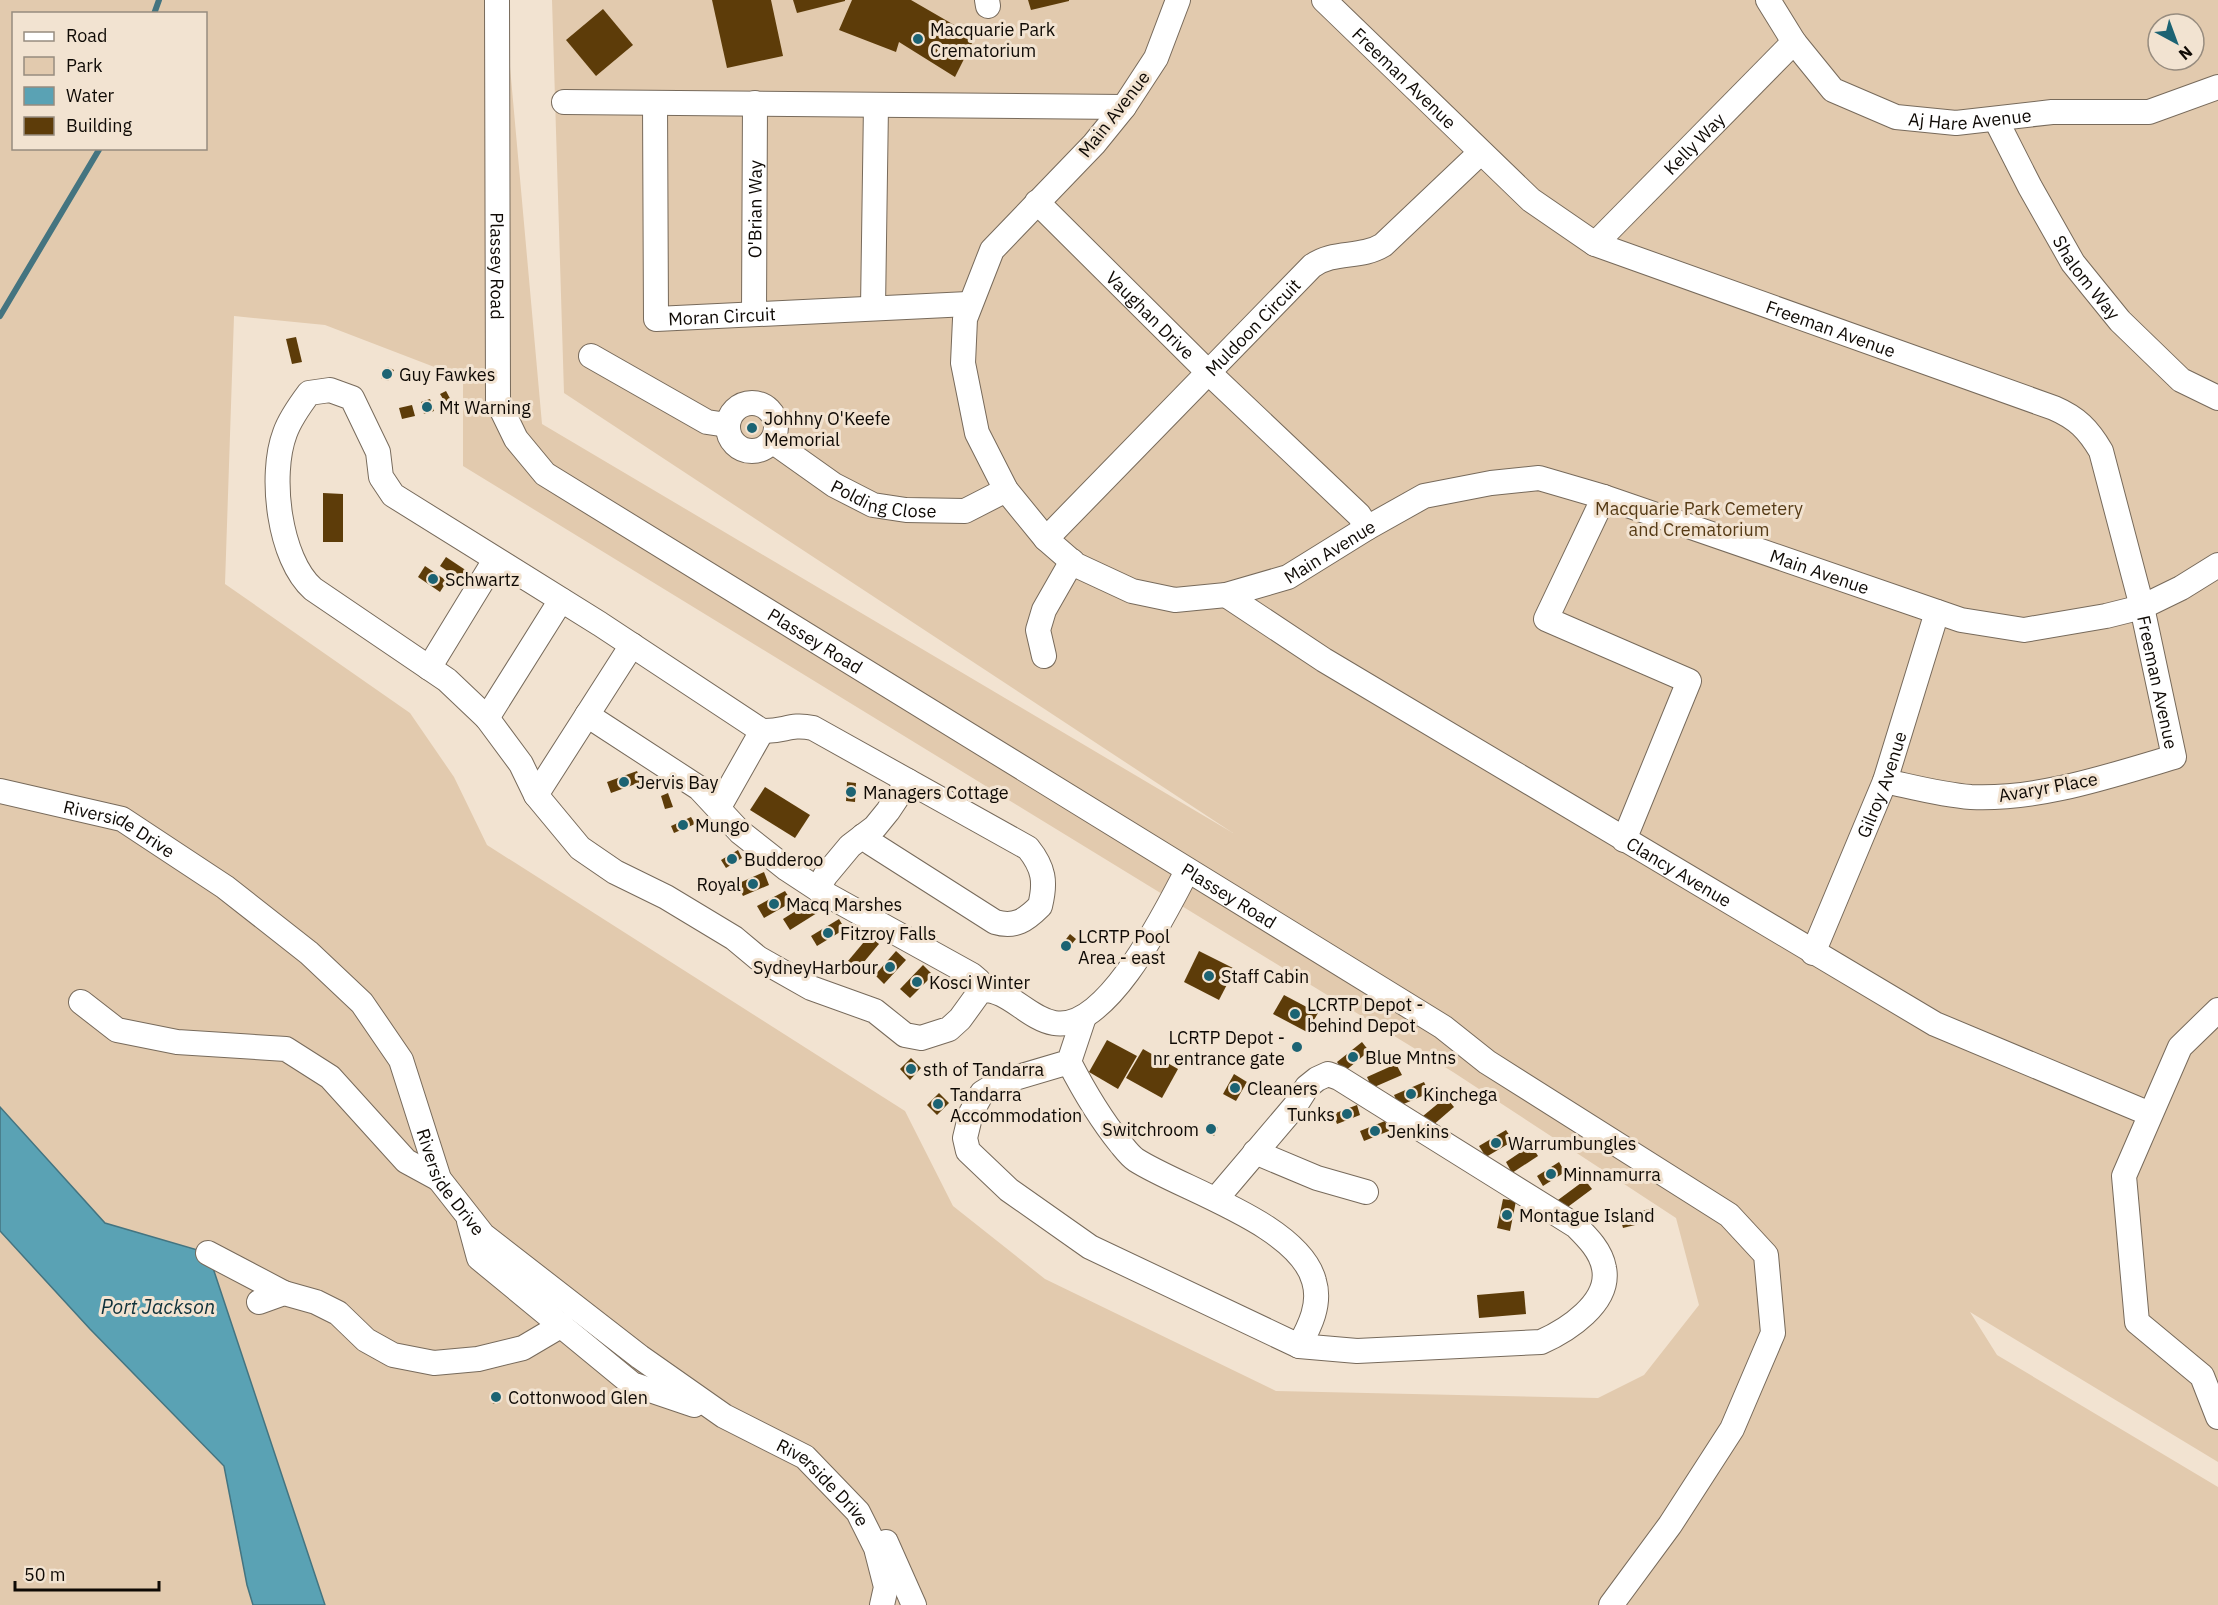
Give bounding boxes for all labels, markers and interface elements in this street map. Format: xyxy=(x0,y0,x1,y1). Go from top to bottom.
legend xyxy=(12,12,207,150)
north arrow xyxy=(2146,12,2206,72)
place label: Macquarie Park Crematorium xyxy=(930,18,1056,62)
street label: Freeman Avenue xyxy=(1348,22,1462,133)
text: Road xyxy=(66,24,107,47)
marker: Macquarie Park Crematorium xyxy=(911,32,925,46)
text: N xyxy=(2175,42,2197,65)
text: Park xyxy=(66,54,103,77)
street label: Main Avenue xyxy=(1073,66,1155,162)
text: Water xyxy=(66,84,115,107)
street label: Aj Hare Avenue xyxy=(1907,103,2033,135)
street label: Kelly Way xyxy=(1658,108,1730,179)
text: Building xyxy=(66,114,133,137)
street label: O'Brian Way xyxy=(743,160,766,258)
street label: Plassey Road xyxy=(486,212,509,320)
street label: Shalom Way xyxy=(2048,231,2126,324)
street label: Vaughan Drive xyxy=(1101,266,1200,364)
street label: Muldoon Circuit xyxy=(1200,273,1305,381)
street label: Freeman Avenue xyxy=(1763,295,1899,362)
street label: Moran Circuit xyxy=(668,302,776,330)
place label: Guy Fawkes xyxy=(399,363,496,386)
marker: Guy Fawkes xyxy=(380,367,394,381)
place label: Mt Warning xyxy=(439,396,531,419)
marker: Mt Warning xyxy=(420,400,434,414)
place label: Johhny O'Keefe Memorial xyxy=(764,407,890,451)
marker: Johhny O'Keefe Memorial xyxy=(745,421,759,435)
street label: Polding Close xyxy=(827,474,937,522)
park label: Macquarie Park Cemetery and Crematorium xyxy=(1595,497,1803,541)
street label: Main Avenue xyxy=(1279,514,1379,588)
street label: Main Avenue xyxy=(1767,544,1873,599)
place label: Schwartz xyxy=(445,568,519,591)
marker: Schwartz xyxy=(426,572,440,586)
street label: Plassey Road xyxy=(764,602,867,678)
street label: Freeman Avenue xyxy=(2133,613,2183,751)
street label: Gilroy Avenue xyxy=(1851,728,1911,841)
street label: Avaryr Place xyxy=(1997,767,2100,807)
place label: Jervis Bay xyxy=(636,771,718,794)
marker: Jervis Bay xyxy=(617,775,631,789)
place label: Managers Cottage xyxy=(863,781,1009,804)
marker: Managers Cottage xyxy=(844,785,858,799)
street label: Riverside Drive xyxy=(61,794,180,862)
place label: Mungo xyxy=(695,814,750,837)
marker: Mungo xyxy=(676,818,690,832)
street label: Clancy Avenue xyxy=(1622,831,1736,912)
place label: Budderoo xyxy=(744,848,823,871)
marker: Budderoo xyxy=(725,852,739,866)
street label: Plassey Road xyxy=(1177,857,1281,933)
place label: Royal xyxy=(697,873,741,896)
marker: Royal xyxy=(746,877,760,891)
place label: Macq Marshes xyxy=(786,893,902,916)
marker: Macq Marshes xyxy=(767,897,781,911)
place label: Fitzroy Falls xyxy=(840,922,936,945)
place label: LCRTP Pool Area - east xyxy=(1078,925,1170,969)
marker: Fitzroy Falls xyxy=(821,926,835,940)
marker: LCRTP Pool Area - east xyxy=(1059,939,1073,953)
place label: SydneyHarbour xyxy=(753,956,878,979)
marker: SydneyHarbour xyxy=(883,960,897,974)
place label: Staff Cabin xyxy=(1221,965,1309,988)
marker: Staff Cabin xyxy=(1202,969,1216,983)
place label: Kosci Winter xyxy=(929,971,1030,994)
marker: Kosci Winter xyxy=(910,975,924,989)
place label: LCRTP Depot - behind Depot xyxy=(1307,993,1423,1037)
marker: LCRTP Depot - behind Depot xyxy=(1288,1007,1302,1021)
place label: LCRTP Depot - nr entrance gate xyxy=(1153,1026,1285,1070)
marker: LCRTP Depot - nr entrance gate xyxy=(1290,1040,1304,1054)
place label: Blue Mntns xyxy=(1365,1046,1456,1069)
marker: Blue Mntns xyxy=(1346,1050,1360,1064)
place label: sth of Tandarra xyxy=(923,1058,1045,1081)
marker: sth of Tandarra xyxy=(904,1062,918,1076)
place label: Cleaners xyxy=(1247,1077,1318,1100)
marker: Cleaners xyxy=(1228,1081,1242,1095)
place label: Tandarra Accommodation xyxy=(950,1083,1082,1127)
place label: Kinchega xyxy=(1423,1083,1498,1106)
marker: Kinchega xyxy=(1404,1087,1418,1101)
marker: Tandarra Accommodation xyxy=(931,1097,945,1111)
place label: Tunks xyxy=(1287,1103,1335,1126)
marker: Tunks xyxy=(1340,1107,1354,1121)
place label: Switchroom xyxy=(1102,1118,1199,1141)
place label: Jenkins xyxy=(1387,1120,1449,1143)
marker: Switchroom xyxy=(1204,1122,1218,1136)
marker: Jenkins xyxy=(1368,1124,1382,1138)
street label: Riverside Drive xyxy=(412,1125,490,1240)
place label: Warrumbungles xyxy=(1508,1132,1637,1155)
marker: Warrumbungles xyxy=(1489,1136,1503,1150)
place label: Minnamurra xyxy=(1563,1163,1661,1186)
marker: Minnamurra xyxy=(1544,1167,1558,1181)
place label: Montague Island xyxy=(1519,1204,1655,1227)
marker: Montague Island xyxy=(1500,1208,1514,1222)
water label: Port Jackson xyxy=(101,1293,215,1320)
place label: Cottonwood Glen xyxy=(508,1386,648,1409)
marker: Cottonwood Glen xyxy=(489,1390,503,1404)
street label: Riverside Drive xyxy=(773,1433,875,1530)
scale bar xyxy=(15,1554,159,1592)
text: 50 m xyxy=(24,1563,66,1586)

